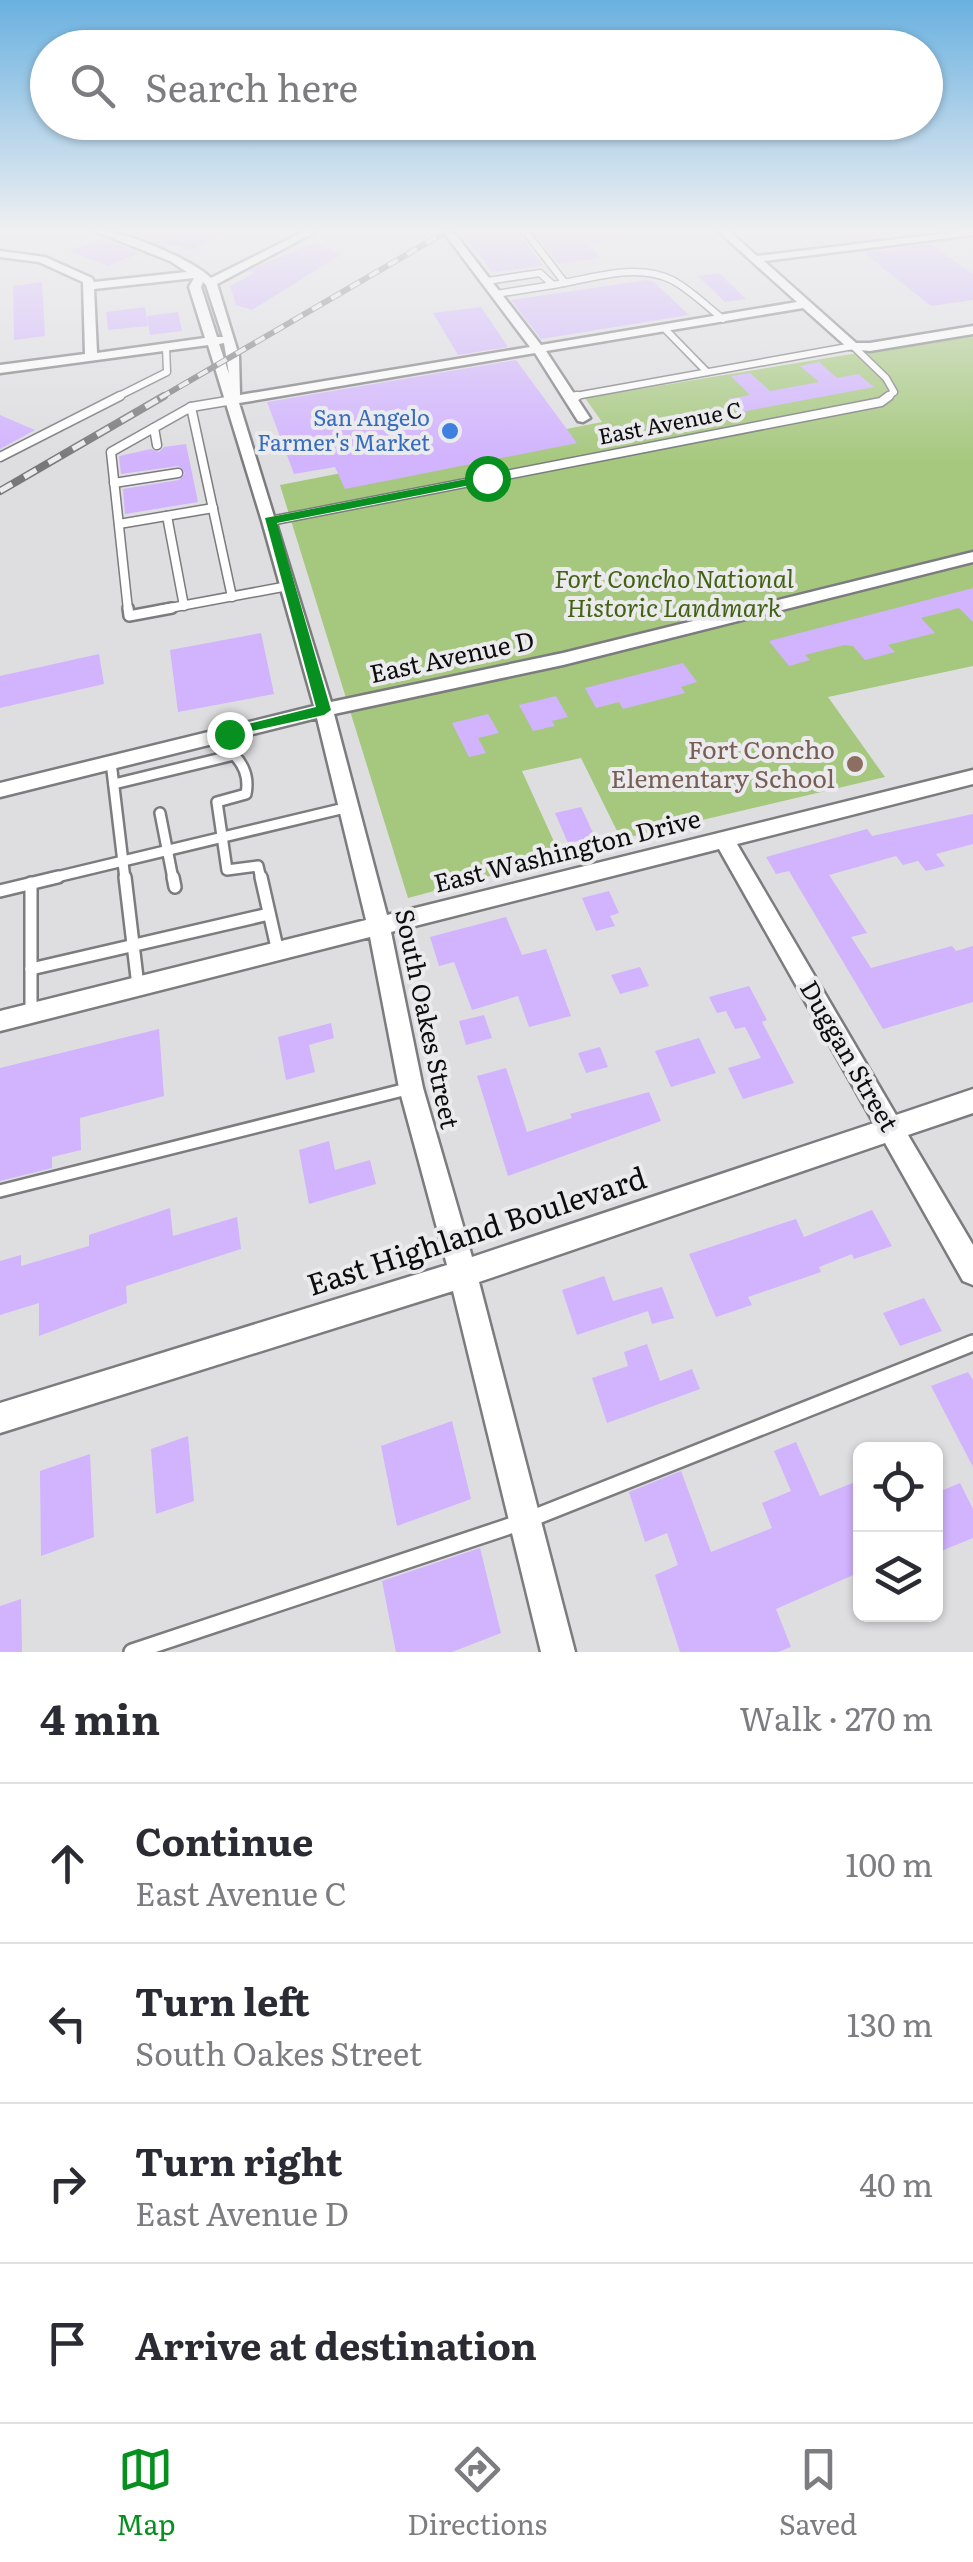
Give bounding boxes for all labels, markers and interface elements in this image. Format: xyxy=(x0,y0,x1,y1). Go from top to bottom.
search box xyxy=(30,30,943,140)
text: Search here xyxy=(145,57,358,114)
icon: search xyxy=(65,58,120,113)
street label: East Avenue C xyxy=(595,391,744,452)
place label: San Angelo Farmer's Market xyxy=(257,400,430,458)
marker: San Angelo Farmer's Market xyxy=(439,420,461,442)
route start xyxy=(465,456,511,502)
park label: Fort Concho National Historic Landmark xyxy=(554,559,795,625)
street label: East Avenue D xyxy=(366,620,537,691)
route end xyxy=(207,712,253,758)
place label: Fort Concho Elementary School xyxy=(610,730,835,796)
marker: Fort Concho Elementary School xyxy=(844,753,866,775)
street label: East Washington Drive xyxy=(429,798,704,901)
street label: South Oakes Street xyxy=(387,905,470,1132)
street label: Duggan Street xyxy=(792,973,909,1138)
street label: East Highland Boulevard xyxy=(301,1153,651,1305)
map controls xyxy=(853,1442,943,1622)
button: locate xyxy=(853,1442,943,1532)
button: layers xyxy=(853,1532,943,1622)
text: 4 min xyxy=(40,1686,160,1748)
text: Walk · 270 m xyxy=(740,1693,933,1741)
text: Continue xyxy=(135,1811,313,1868)
icon: ahead xyxy=(40,1836,95,1891)
text: 100 m xyxy=(846,1839,933,1887)
text: East Avenue C xyxy=(135,1868,347,1916)
text: Turn left xyxy=(135,1971,310,2028)
icon: left xyxy=(40,1996,95,2051)
text: 130 m xyxy=(847,1999,933,2047)
text: South Oakes Street xyxy=(135,2028,422,2076)
text: Turn right xyxy=(135,2131,342,2188)
icon: right xyxy=(40,2156,95,2211)
text: 40 m xyxy=(859,2159,933,2207)
text: East Avenue D xyxy=(135,2188,349,2236)
text: Arrive at destination xyxy=(135,2315,537,2372)
icon: arrive xyxy=(40,2316,95,2371)
tab: Map xyxy=(116,2442,176,2544)
tab: Directions xyxy=(407,2442,547,2544)
tab: Saved xyxy=(779,2442,857,2544)

